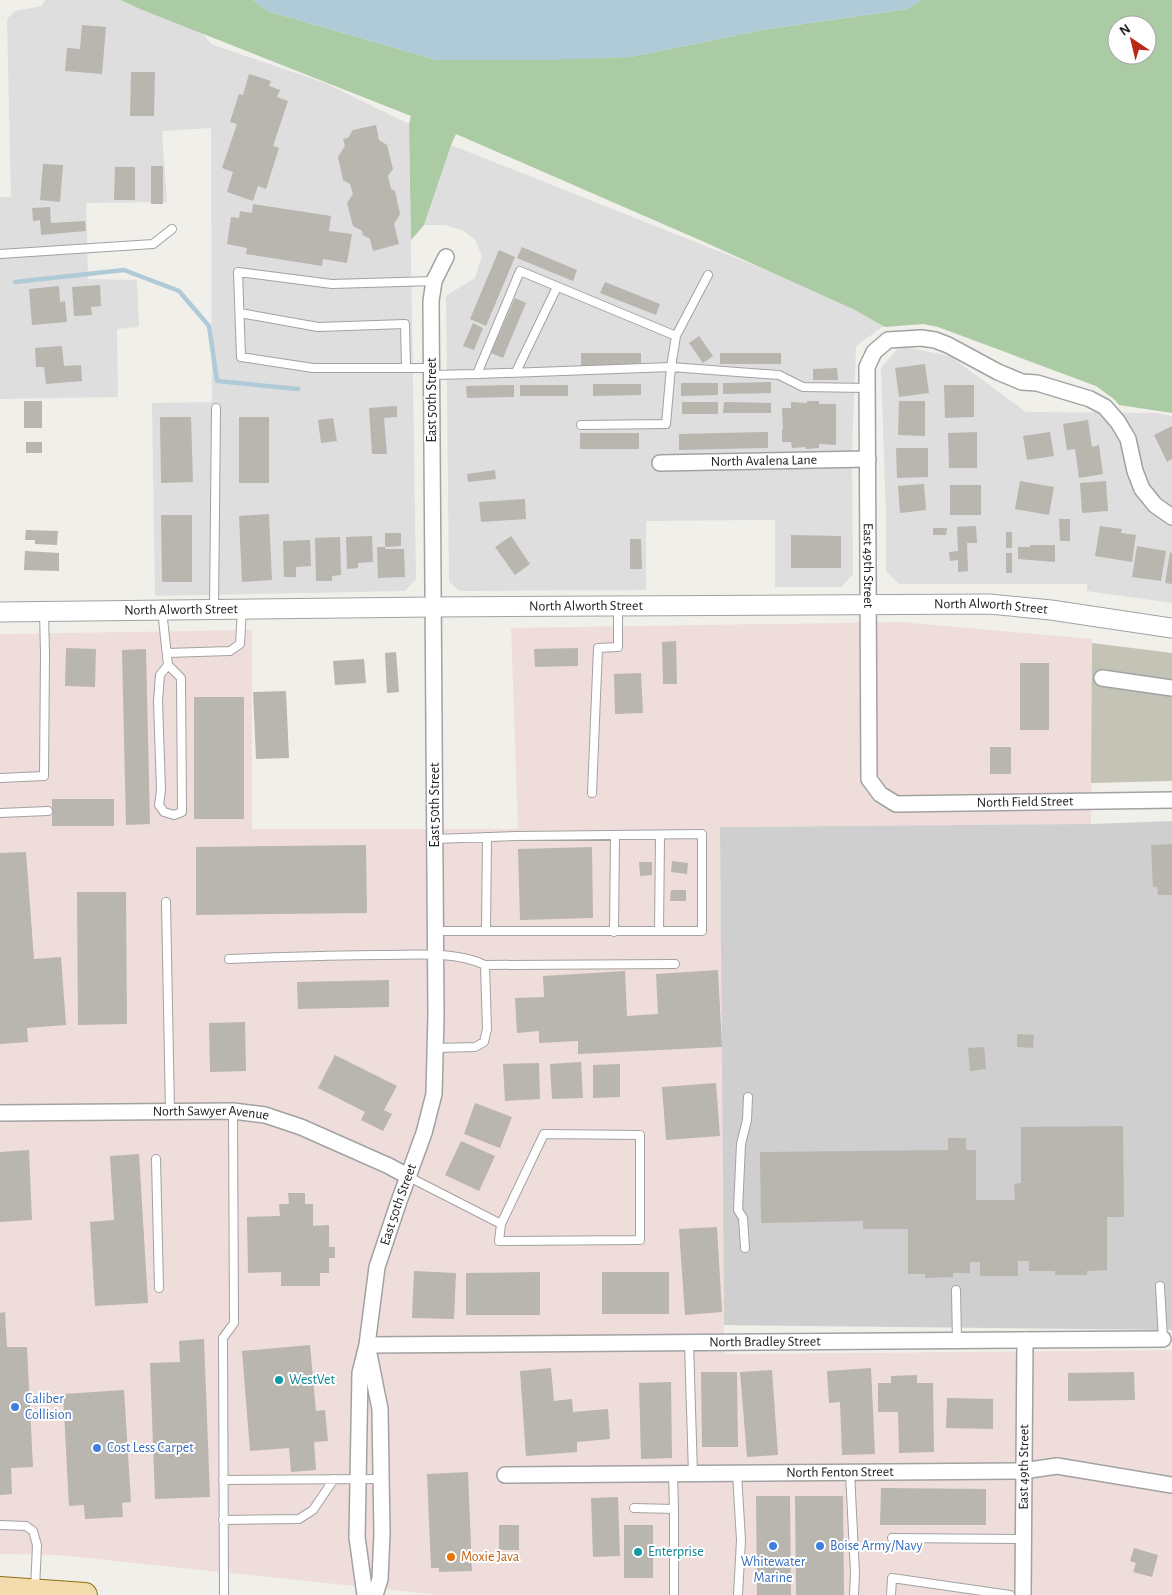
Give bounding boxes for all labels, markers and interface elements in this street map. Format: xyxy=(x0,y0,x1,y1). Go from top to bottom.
north arrow xyxy=(1107,15,1157,65)
text: N xyxy=(1117,22,1133,39)
street label: East 50th Street xyxy=(425,357,439,443)
street label: North Avalena Lane xyxy=(711,453,817,469)
street label: East 49th Street xyxy=(861,523,875,609)
street label: North Alworth Street xyxy=(934,597,1049,617)
street label: North Alworth Street xyxy=(529,599,643,613)
street label: North Alworth Street xyxy=(124,602,238,618)
street label: East 50th Street xyxy=(428,762,442,848)
street label: North Field Street xyxy=(977,794,1074,810)
street label: North Sawyer Avenue xyxy=(153,1104,271,1123)
street label: East 50th Street xyxy=(378,1162,419,1247)
street label: North Bradley Street xyxy=(709,1335,821,1349)
place label: WestVet xyxy=(289,1373,335,1387)
marker: WestVet xyxy=(273,1374,285,1386)
place label: Caliber Collision xyxy=(25,1392,72,1422)
marker: Caliber Collision xyxy=(9,1401,21,1413)
street label: East 49th Street xyxy=(1017,1424,1031,1510)
place label: Cost Less Carpet xyxy=(107,1441,194,1455)
marker: Cost Less Carpet xyxy=(91,1442,103,1454)
street label: North Fenton Street xyxy=(786,1465,894,1480)
place label: Boise Army/Navy xyxy=(830,1539,922,1553)
marker: Whitewater Marine xyxy=(767,1540,779,1552)
marker: Boise Army/Navy xyxy=(814,1540,826,1552)
place label: Enterprise xyxy=(648,1545,704,1559)
marker: Enterprise xyxy=(632,1546,644,1558)
place label: Moxie Java xyxy=(461,1550,520,1564)
marker: Moxie Java xyxy=(445,1551,457,1563)
place label: Whitewater Marine xyxy=(741,1555,806,1585)

